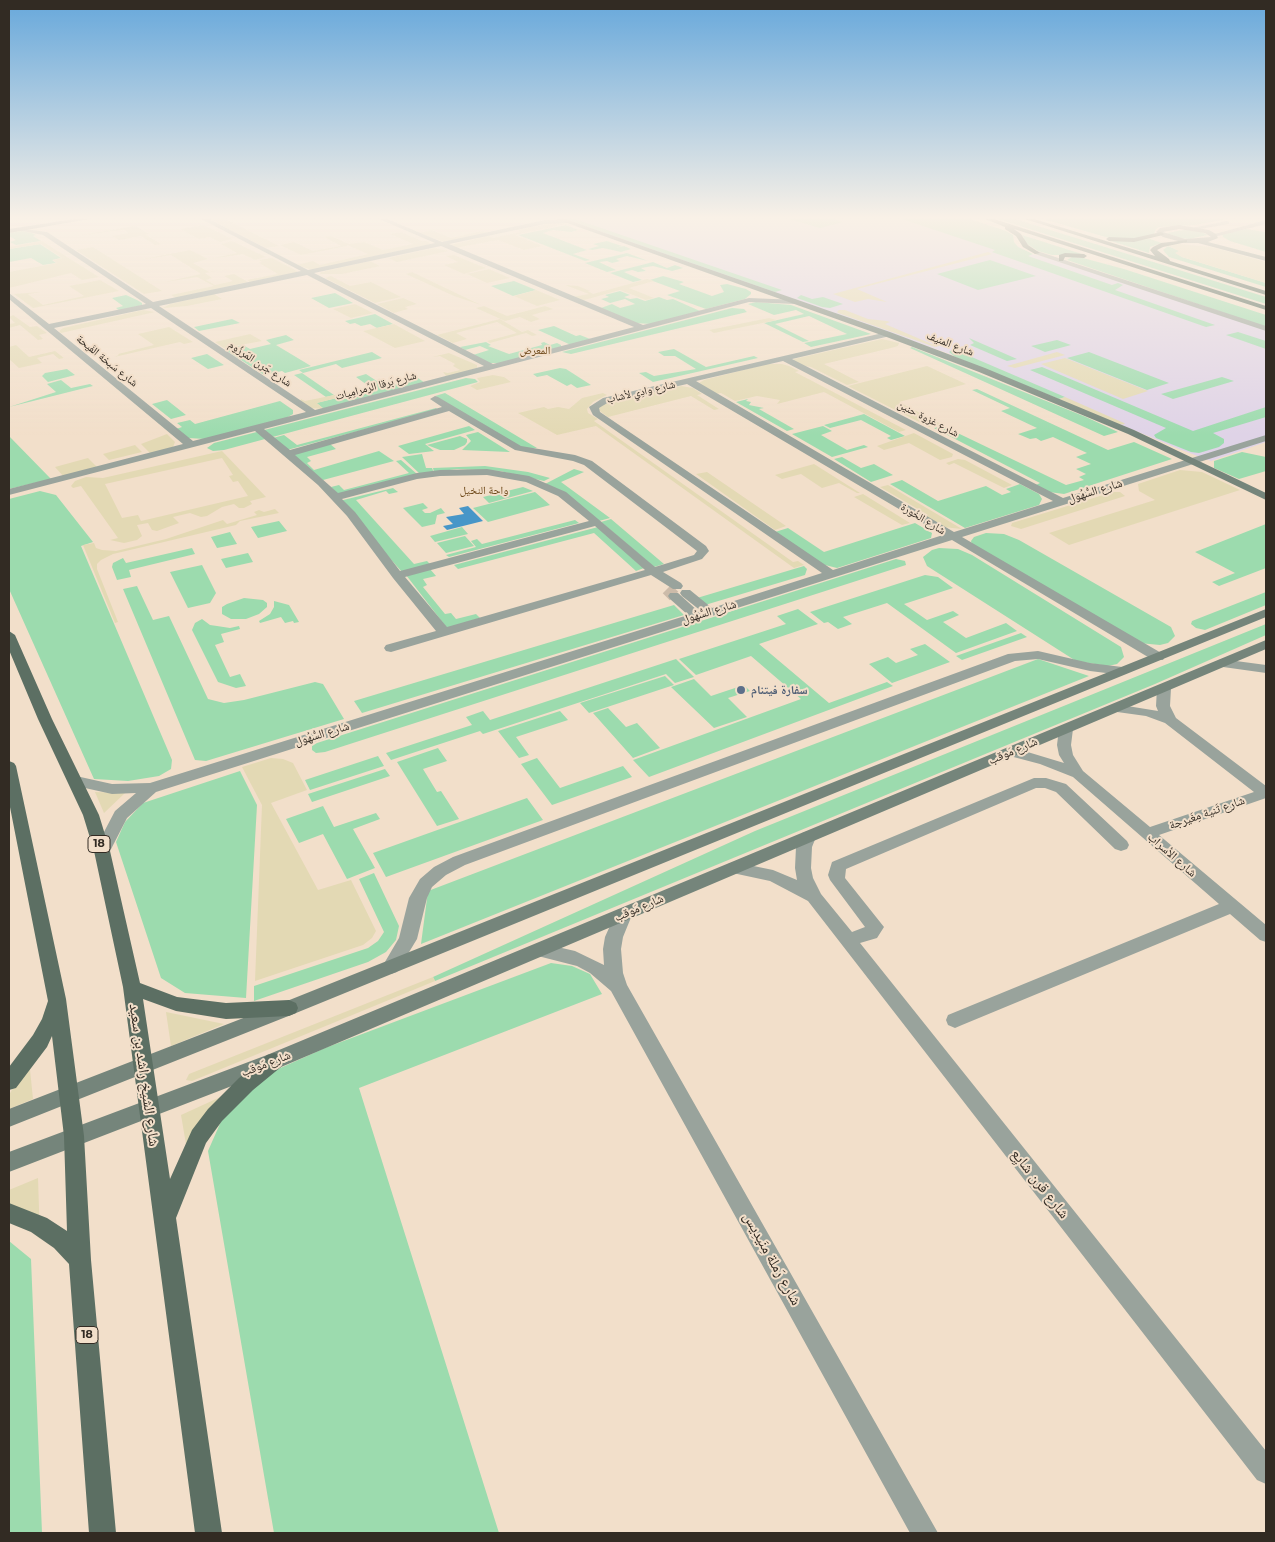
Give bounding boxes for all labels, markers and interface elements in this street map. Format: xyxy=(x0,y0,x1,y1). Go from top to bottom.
street label: شارع المنيف xyxy=(925,329,975,359)
street label: شارع سَبخة الفَيحة xyxy=(74,332,140,390)
street label: شارع جَرن المَرزُوم xyxy=(226,338,294,390)
district label: المعرض xyxy=(520,344,550,358)
street label: شارع بَرقا الرَّمرامِيات xyxy=(334,369,418,403)
street label: شارع وادِي لأشاب xyxy=(605,378,677,406)
street label: شارع غزوة حنين xyxy=(895,398,961,440)
street label: شارع السُّهُول xyxy=(1066,476,1124,506)
district label: واحة النخيل xyxy=(460,484,508,498)
street label: شارع الخُورة xyxy=(898,500,948,538)
street label: شارع السُّهُول xyxy=(680,597,738,627)
place label: سفارة فيتنام xyxy=(751,683,808,697)
marker: سفارة فيتنام xyxy=(735,684,747,696)
street label: شارع السُّهُول xyxy=(293,719,351,749)
street label: شارع مَوقب xyxy=(986,734,1040,768)
street label: شارع ثَنية مِغَيرجة xyxy=(1167,793,1247,833)
street label: شارع الأسراب xyxy=(1145,830,1199,880)
road number: 18 xyxy=(88,836,110,852)
street label: شارع مَوقب xyxy=(612,891,666,925)
street label: شارع الشيخ راشد بن سعيد xyxy=(125,1002,163,1148)
street label: شارع مَوقب xyxy=(239,1048,293,1080)
street label: شارع قرن شايِع xyxy=(1007,1146,1073,1222)
street label: شارع رَملة مِنَيدِيس xyxy=(739,1209,805,1309)
road number: 18 xyxy=(76,1326,98,1344)

